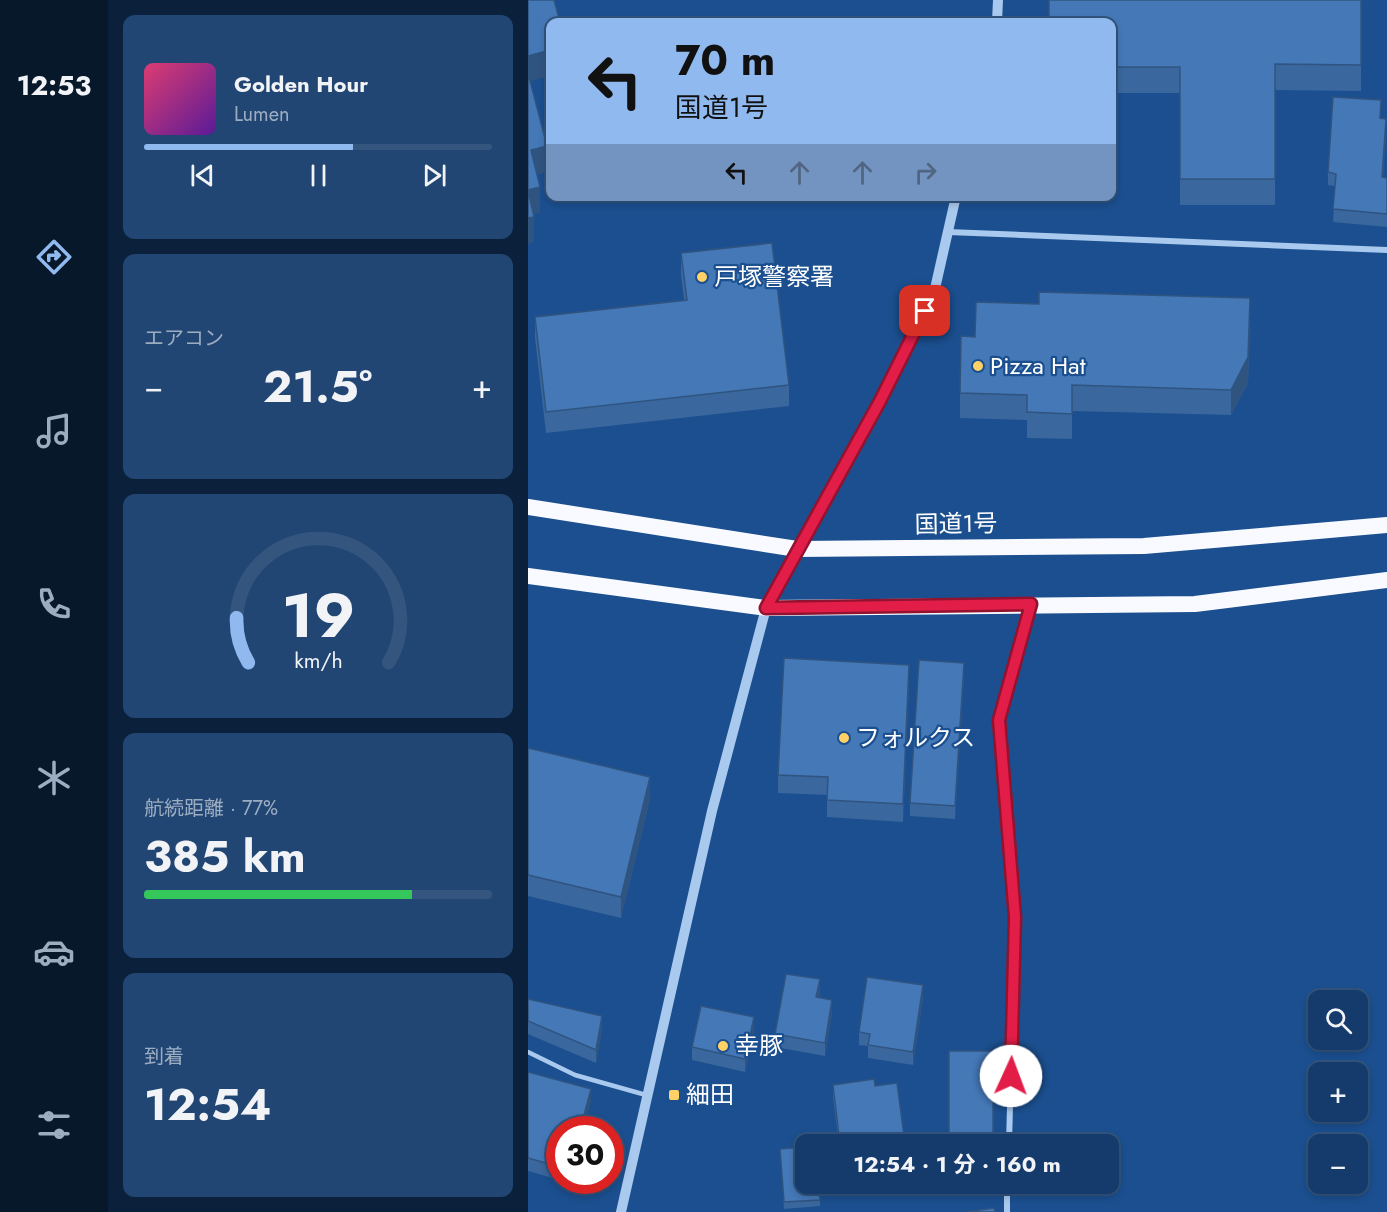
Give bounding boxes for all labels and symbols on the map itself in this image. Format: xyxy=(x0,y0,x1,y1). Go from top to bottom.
place label: 戸塚警察署 xyxy=(714,259,834,294)
marker: 戸塚警察署 xyxy=(695,270,709,284)
pin xyxy=(899,285,950,336)
place label: Pizza Hat xyxy=(990,348,1086,383)
marker: Pizza Hat xyxy=(971,359,985,373)
street label: 国道1号 xyxy=(914,505,998,542)
place label: フォルクス xyxy=(856,720,975,755)
marker: フォルクス xyxy=(837,731,851,745)
place label: 幸豚 xyxy=(735,1028,783,1063)
marker: 幸豚 xyxy=(716,1039,730,1053)
position arrow xyxy=(979,1044,1043,1108)
place label: 細田 xyxy=(686,1077,734,1112)
marker: 細田 xyxy=(667,1088,681,1102)
speed limit sign: 30 xyxy=(546,1116,624,1194)

